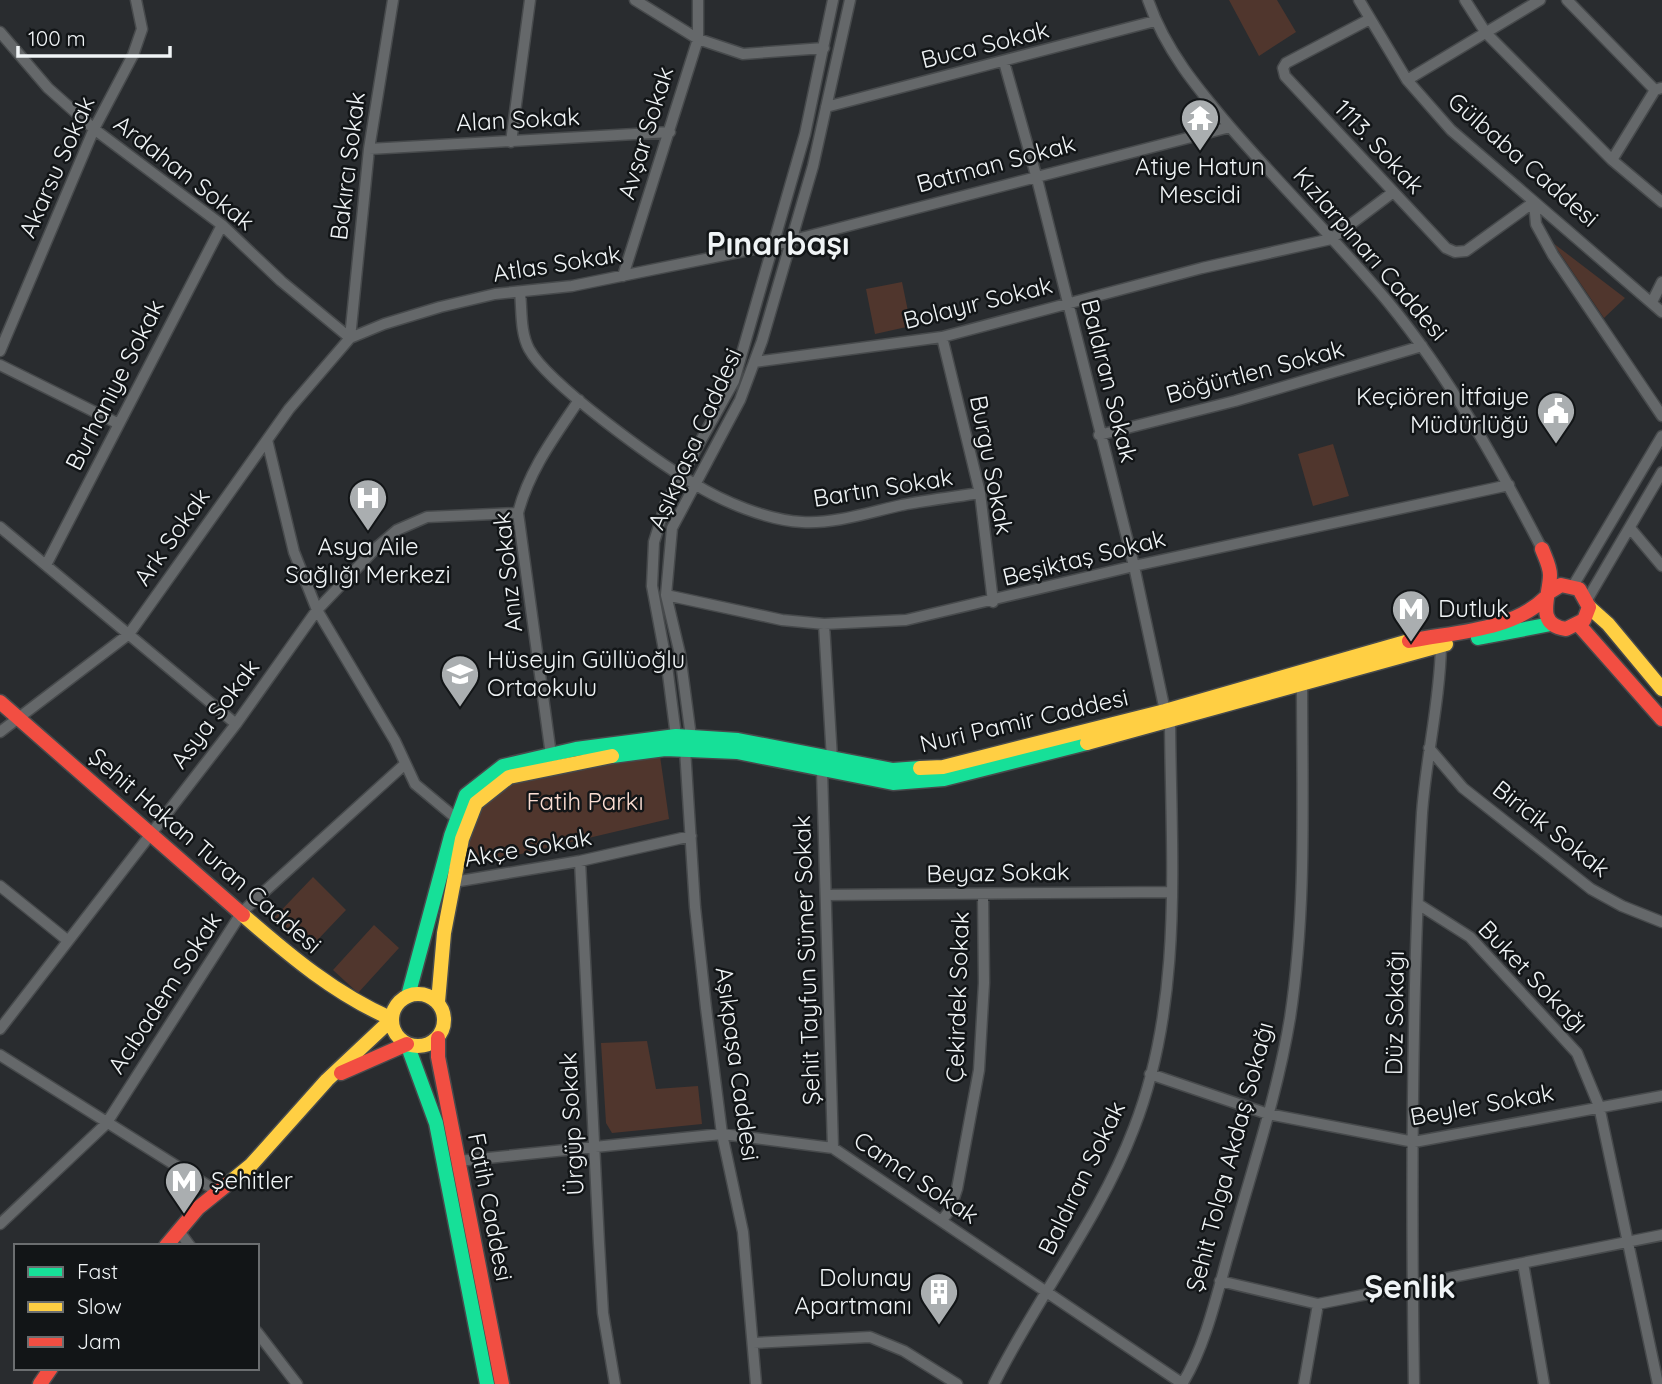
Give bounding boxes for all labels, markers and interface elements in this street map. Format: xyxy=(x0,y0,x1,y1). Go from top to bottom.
scale bar xyxy=(18,14,170,58)
street label: Buca Sokak xyxy=(918,14,1052,74)
text: 100 m xyxy=(28,25,86,51)
street label: Avşar Sokak xyxy=(611,63,679,203)
street label: Gülbaba Caddesi xyxy=(1442,86,1605,233)
street label: Bakırcı Sokak xyxy=(323,90,371,242)
street label: Akarsu Sokak xyxy=(12,91,101,242)
street label: 1113. Sokak xyxy=(1328,93,1431,200)
temple icon: Atiye Hatun Mescidi xyxy=(1179,97,1221,152)
street label: Alan Sokak xyxy=(455,101,581,137)
street label: Ardahan Sokak xyxy=(108,108,261,236)
street label: Batman Sokak xyxy=(913,127,1078,199)
place label: Atiye Hatun Mescidi xyxy=(1135,151,1265,209)
street label: Kızlarpınarı Caddesi xyxy=(1287,160,1454,346)
district label: Pınarbaşı xyxy=(706,223,850,263)
street label: Atlas Sokak xyxy=(491,238,623,288)
street label: Bolayır Sokak xyxy=(900,269,1056,335)
street label: Burhaniye Sokak xyxy=(58,294,170,475)
street label: Baldıran Sokak xyxy=(1075,296,1145,465)
street label: Böğürtlen Sokak xyxy=(1162,333,1347,409)
street label: Aşıkpaşa Caddesi xyxy=(641,343,748,534)
place label: Keçiören İtfaiye Müdürlüğü xyxy=(1356,381,1529,439)
public building icon: Keçiören İtfaiye Müdürlüğü xyxy=(1535,390,1577,445)
street label: Burgu Sokak xyxy=(964,393,1020,537)
street label: Bartın Sokak xyxy=(811,461,955,513)
hospital icon: Asya Aile Sağlığı Merkezi xyxy=(347,477,389,532)
street label: Ark Sokak xyxy=(127,482,216,591)
street label: Anız Sokak xyxy=(486,511,528,634)
street label: Beşiktaş Sokak xyxy=(999,522,1168,592)
place label: Asya Aile Sağlığı Merkezi xyxy=(285,531,451,589)
metro station icon: Dutluk xyxy=(1390,588,1432,643)
place label: Dutluk xyxy=(1438,593,1509,623)
place label: Hüseyin Güllüoğlu Ortaokulu xyxy=(487,644,685,702)
street label: Asya Sokak xyxy=(163,653,265,774)
school or university icon: Hüseyin Güllüoğlu Ortaokulu xyxy=(439,653,481,708)
street label: Nuri Pamir Caddesi xyxy=(917,681,1131,759)
street label: Şehit Hakan Turan Caddesi xyxy=(83,741,328,959)
street label: Biricik Sokak xyxy=(1487,773,1616,883)
park label: Fatih Parkı xyxy=(526,786,644,816)
street label: Şehit Tayfun Sümer Sokak xyxy=(786,815,826,1105)
street label: Akçe Sokak xyxy=(462,821,594,873)
street label: Beyaz Sokak xyxy=(926,856,1070,888)
street label: Acıbadem Sokak xyxy=(101,906,228,1079)
street label: Çekirdek Sokak xyxy=(939,911,975,1083)
street label: Buket Sokağı xyxy=(1472,914,1595,1039)
street label: Düz Sokağı xyxy=(1378,951,1410,1075)
street label: Aşıkpaşa Caddesi xyxy=(710,965,766,1163)
street label: Şehit Tolga Akdaş Sokağı xyxy=(1179,1019,1279,1295)
street label: Ürgüp Sokak xyxy=(552,1052,590,1197)
street label: Beyler Sokak xyxy=(1408,1077,1556,1131)
street label: Baldıran Sokak xyxy=(1031,1096,1131,1259)
street label: Camcı Sokak xyxy=(848,1124,985,1230)
street label: Fatih Caddesi xyxy=(462,1130,520,1283)
metro station icon: Şehitler xyxy=(163,1160,205,1215)
place label: Şehitler xyxy=(211,1165,293,1195)
legend xyxy=(14,1244,259,1370)
text: Fast xyxy=(77,1258,118,1284)
place label: Dolunay Apartmanı xyxy=(795,1262,912,1320)
district label: Şenlik xyxy=(1364,1266,1456,1306)
building icon: Dolunay Apartmanı xyxy=(918,1271,960,1326)
text: Slow xyxy=(77,1293,122,1319)
text: Jam xyxy=(77,1328,121,1354)

